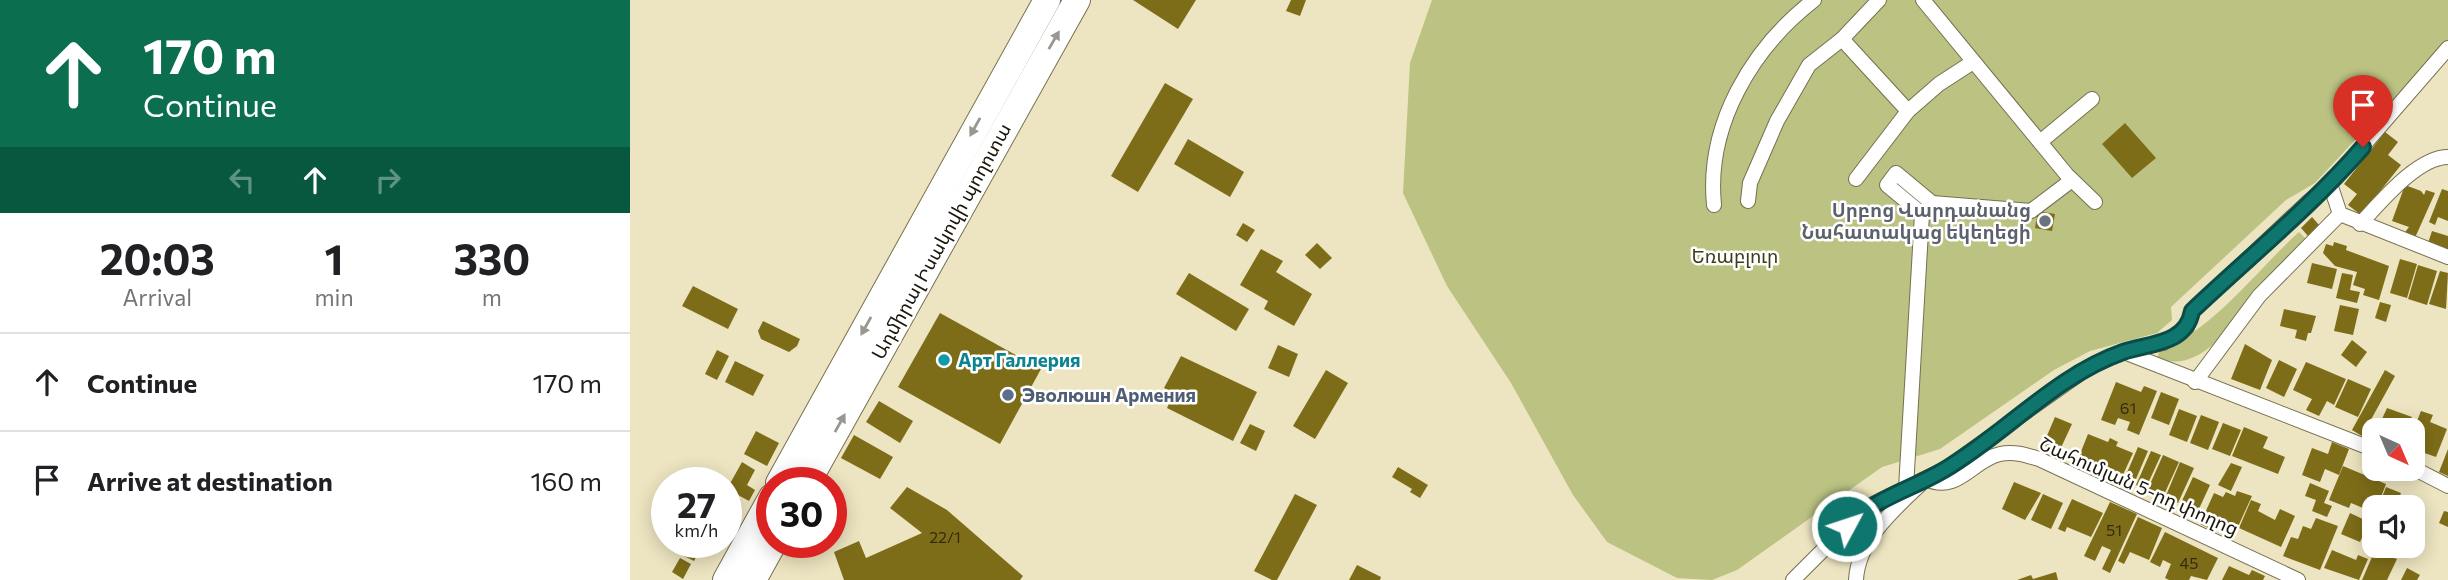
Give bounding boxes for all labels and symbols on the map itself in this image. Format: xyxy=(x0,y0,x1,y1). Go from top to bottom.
one-way arrow xyxy=(1048,30,1060,49)
pin xyxy=(2333,75,2393,147)
one-way arrow xyxy=(969,117,981,136)
street label: Ադմիրալ Իսակովի պողոտա xyxy=(866,119,1016,363)
place label: Սրբոց Վարդանանց Նահատակաց եկեղեցի xyxy=(1801,198,2031,244)
marker: Սրբոց Վարդանանց Նահատակաց եկեղեցի xyxy=(2037,213,2053,229)
park label: Եռաբլուր xyxy=(1692,244,1778,268)
one-way arrow xyxy=(860,316,872,336)
place label: Арт Галлерия xyxy=(958,348,1080,371)
marker: Арт Галлерия xyxy=(936,352,952,368)
place label: Эволюшн Армения xyxy=(1022,383,1196,406)
marker: Эволюшн Армения xyxy=(1000,387,1016,403)
house number: 61 xyxy=(2120,398,2136,417)
one-way arrow xyxy=(834,414,846,433)
north arrow xyxy=(2362,418,2426,481)
street label: Շահումյան 5-րդ փողոց xyxy=(2036,431,2242,541)
speed limit sign: 30 xyxy=(756,467,847,558)
position arrow xyxy=(1810,489,1884,563)
house number: 51 xyxy=(2106,520,2122,539)
house number: 22/1 xyxy=(929,527,961,546)
house number: 45 xyxy=(2180,553,2198,572)

